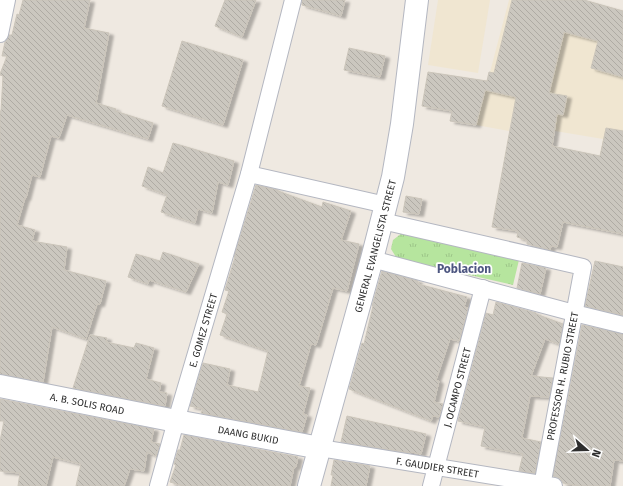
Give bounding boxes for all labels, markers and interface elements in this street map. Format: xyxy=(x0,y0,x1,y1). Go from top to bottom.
street label: GENERAL EVANGELISTA STREET xyxy=(352,178,399,314)
district label: Poblacion xyxy=(437,262,491,276)
street label: E. GOMEZ STREET xyxy=(187,291,221,369)
street label: PROFESSOR H. RUBIO STREET xyxy=(545,310,581,441)
street label: J. OCAMPO STREET xyxy=(442,346,474,429)
street label: A. B. SOLIS ROAD xyxy=(49,391,125,418)
street label: DAANG BUKID xyxy=(217,424,280,447)
north arrow xyxy=(567,430,607,470)
text: N xyxy=(589,448,603,459)
street label: F. GAUDIER STREET xyxy=(395,455,480,481)

